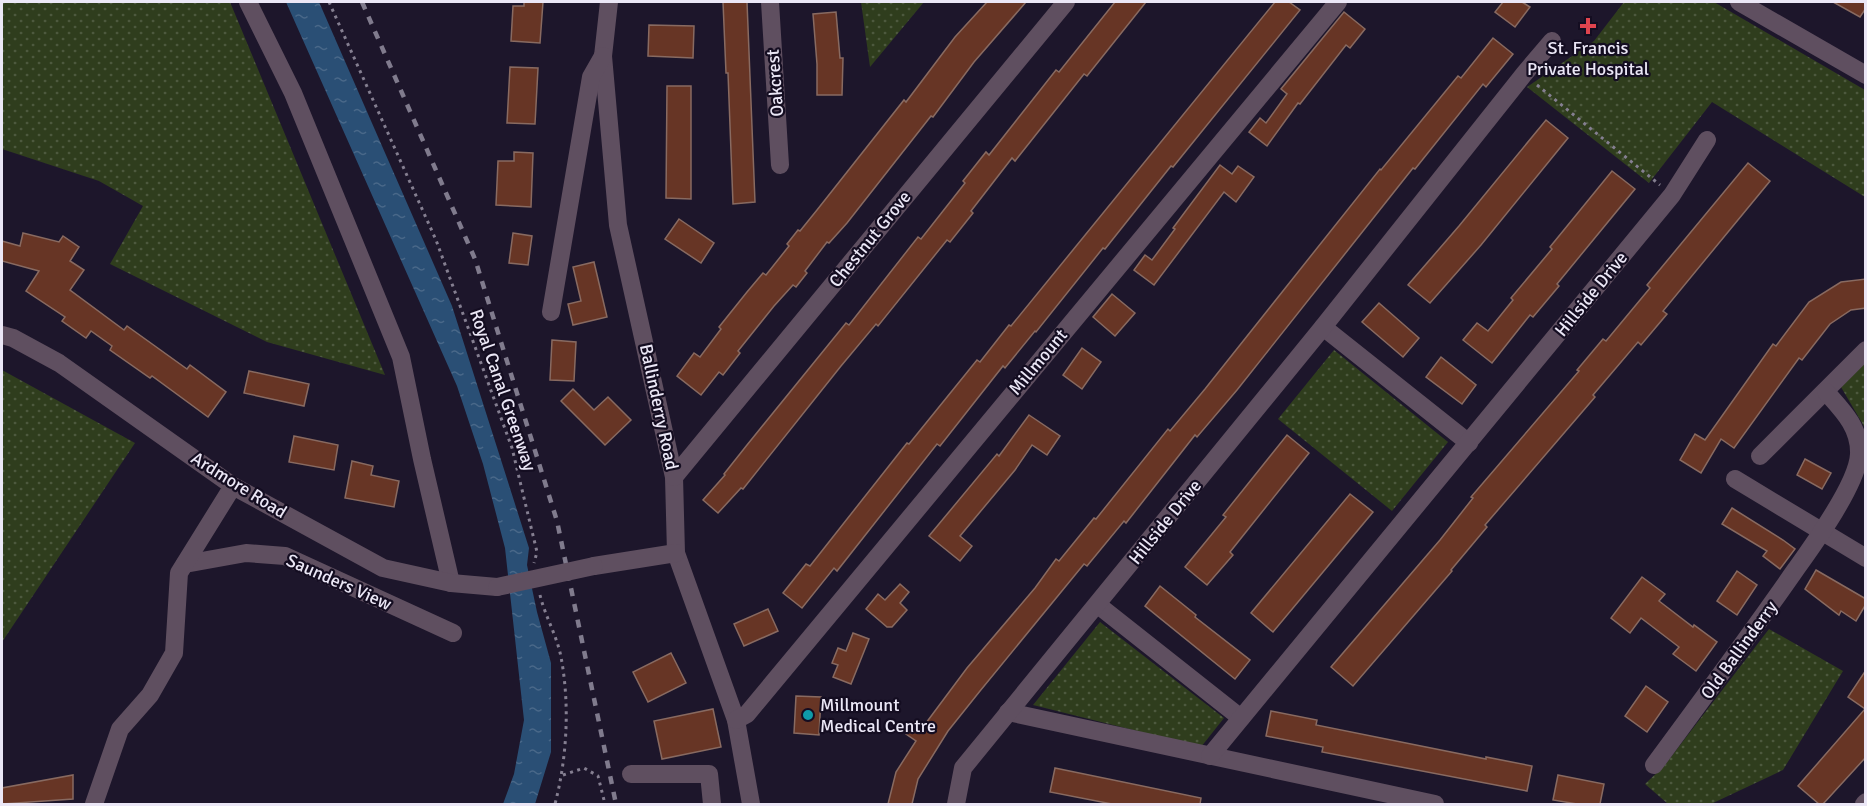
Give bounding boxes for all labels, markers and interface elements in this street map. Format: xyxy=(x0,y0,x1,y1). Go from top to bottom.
marker: St. Francis Private Hospital xyxy=(1579,17,1597,35)
place label: St. Francis Private Hospital xyxy=(1527,37,1649,80)
street label: Oakcrest xyxy=(762,49,788,117)
street label: Chestnut Grove xyxy=(824,186,916,292)
street label: Hillside Drive xyxy=(1550,247,1632,341)
street label: Royal Canal Greenway xyxy=(465,306,541,474)
street label: Millmount xyxy=(1004,324,1072,400)
street label: Ballinderry Road xyxy=(635,342,683,472)
street label: Ardmore Road xyxy=(187,447,291,523)
street label: Hillside Drive xyxy=(1124,475,1206,569)
street label: Saunders View xyxy=(283,549,395,615)
street label: Old Ballinderry xyxy=(1696,596,1782,703)
place label: Millmount Medical Centre xyxy=(820,694,936,737)
marker: Millmount Medical Centre xyxy=(801,708,815,722)

